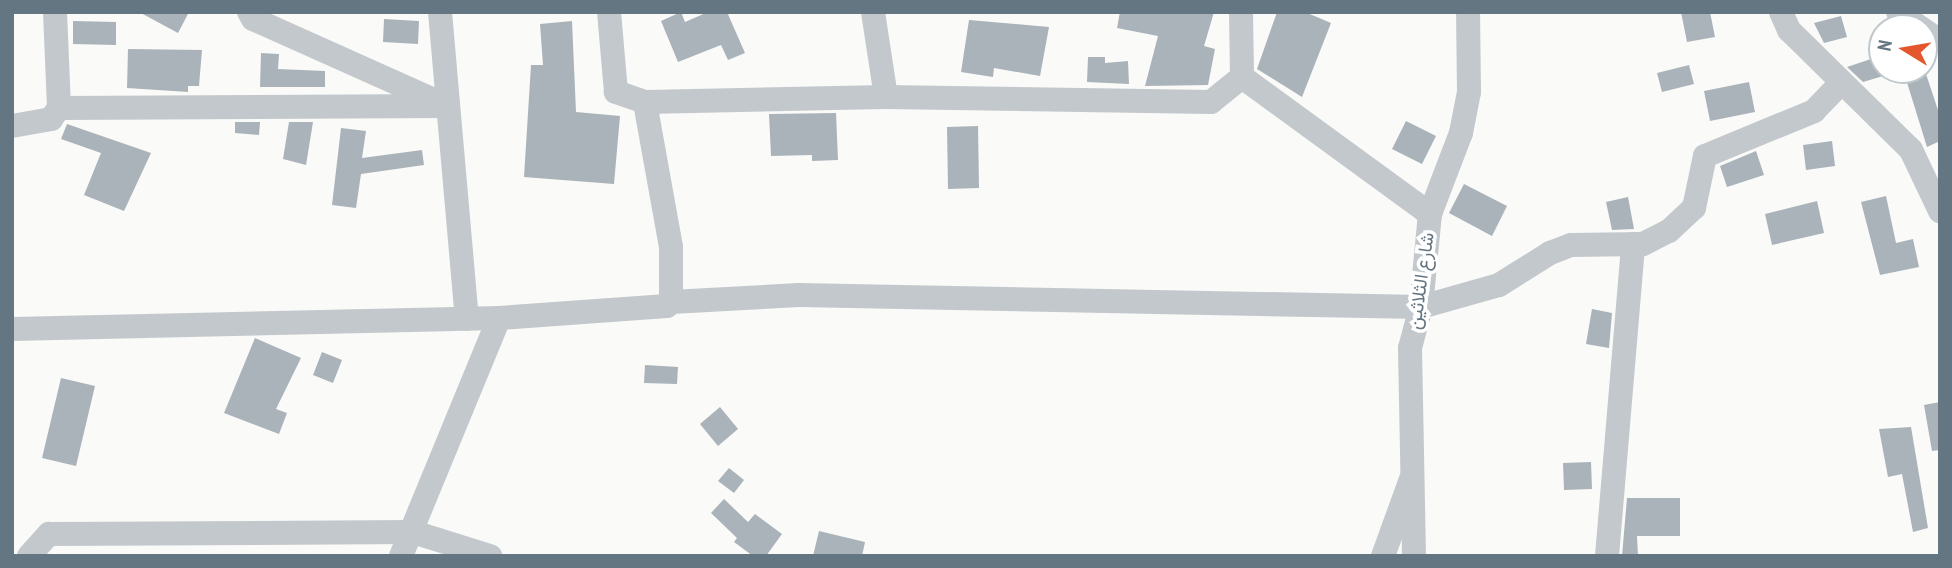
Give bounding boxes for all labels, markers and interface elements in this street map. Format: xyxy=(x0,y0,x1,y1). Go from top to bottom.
north arrow xyxy=(1868,14,1938,84)
text: N xyxy=(1872,38,1897,53)
street label: شارع الثلاثين xyxy=(1403,231,1439,331)

